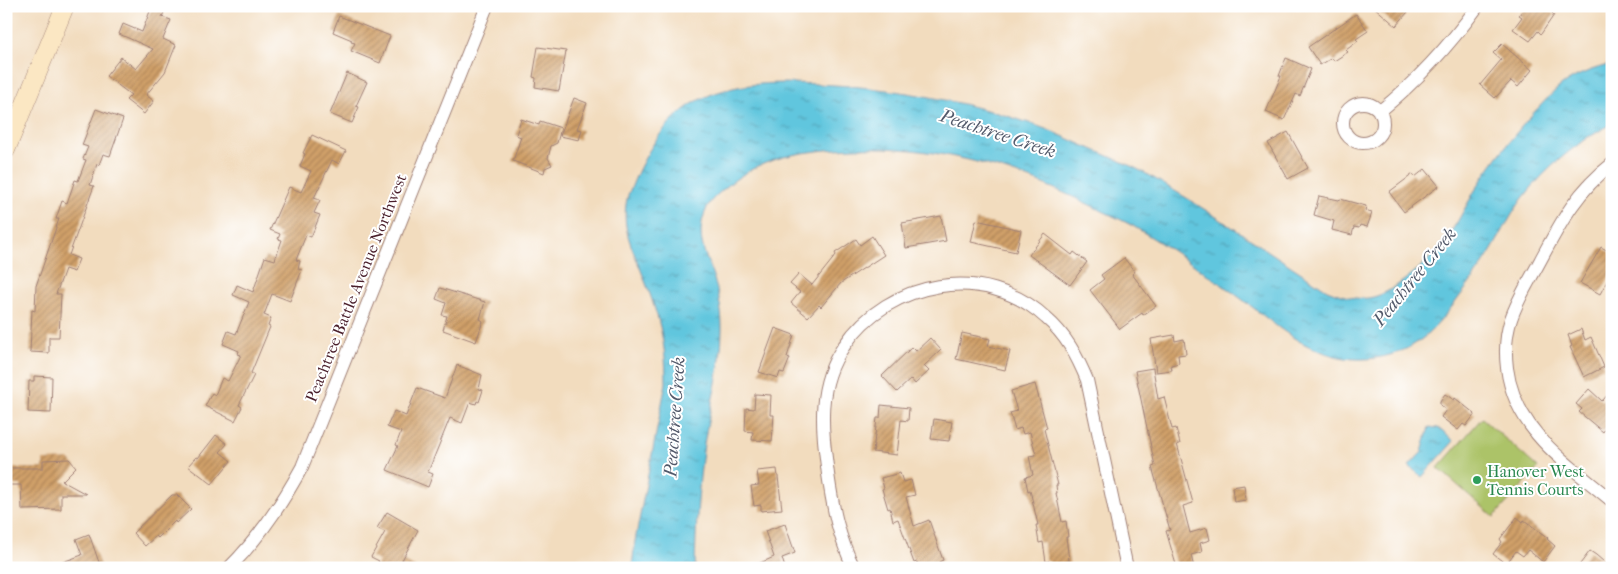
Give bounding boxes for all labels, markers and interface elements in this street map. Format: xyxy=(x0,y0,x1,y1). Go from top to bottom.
water label: Peachtree Creek xyxy=(937,105,1059,163)
street label: Peachtree Battle Avenue Northwest xyxy=(301,171,411,405)
water label: Peachtree Creek xyxy=(1368,224,1461,331)
water label: Peachtree Creek xyxy=(660,356,690,479)
place label: Hanover West Tennis Courts xyxy=(1487,462,1584,499)
marker: Hanover West Tennis Courts xyxy=(1471,474,1483,486)

